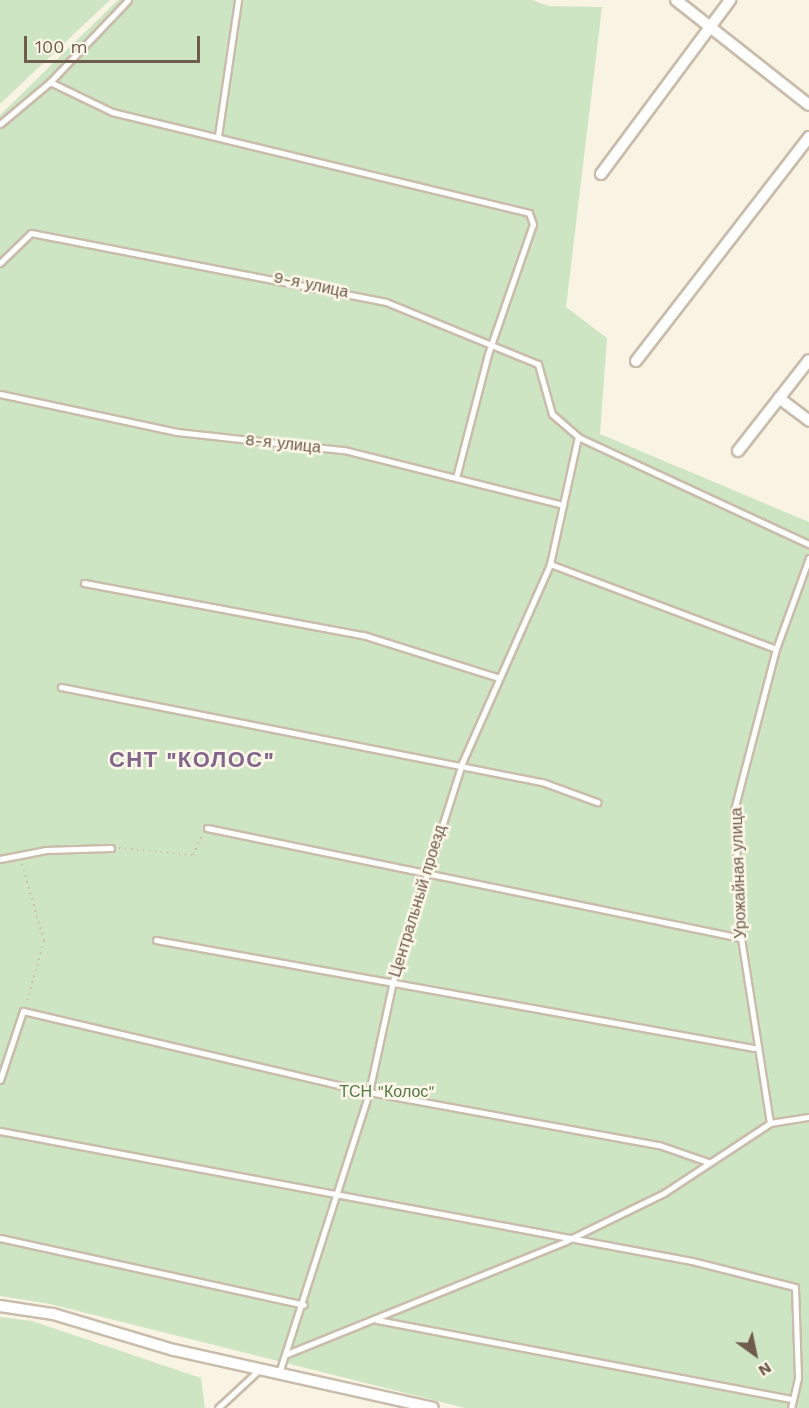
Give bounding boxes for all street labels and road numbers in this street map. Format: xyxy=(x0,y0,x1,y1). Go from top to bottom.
street label: 9-я улица xyxy=(272,268,350,302)
street label: 8-я улица xyxy=(244,430,322,458)
street label: Урожайная улица xyxy=(727,807,751,939)
street label: Центральный проезд xyxy=(386,822,450,980)

